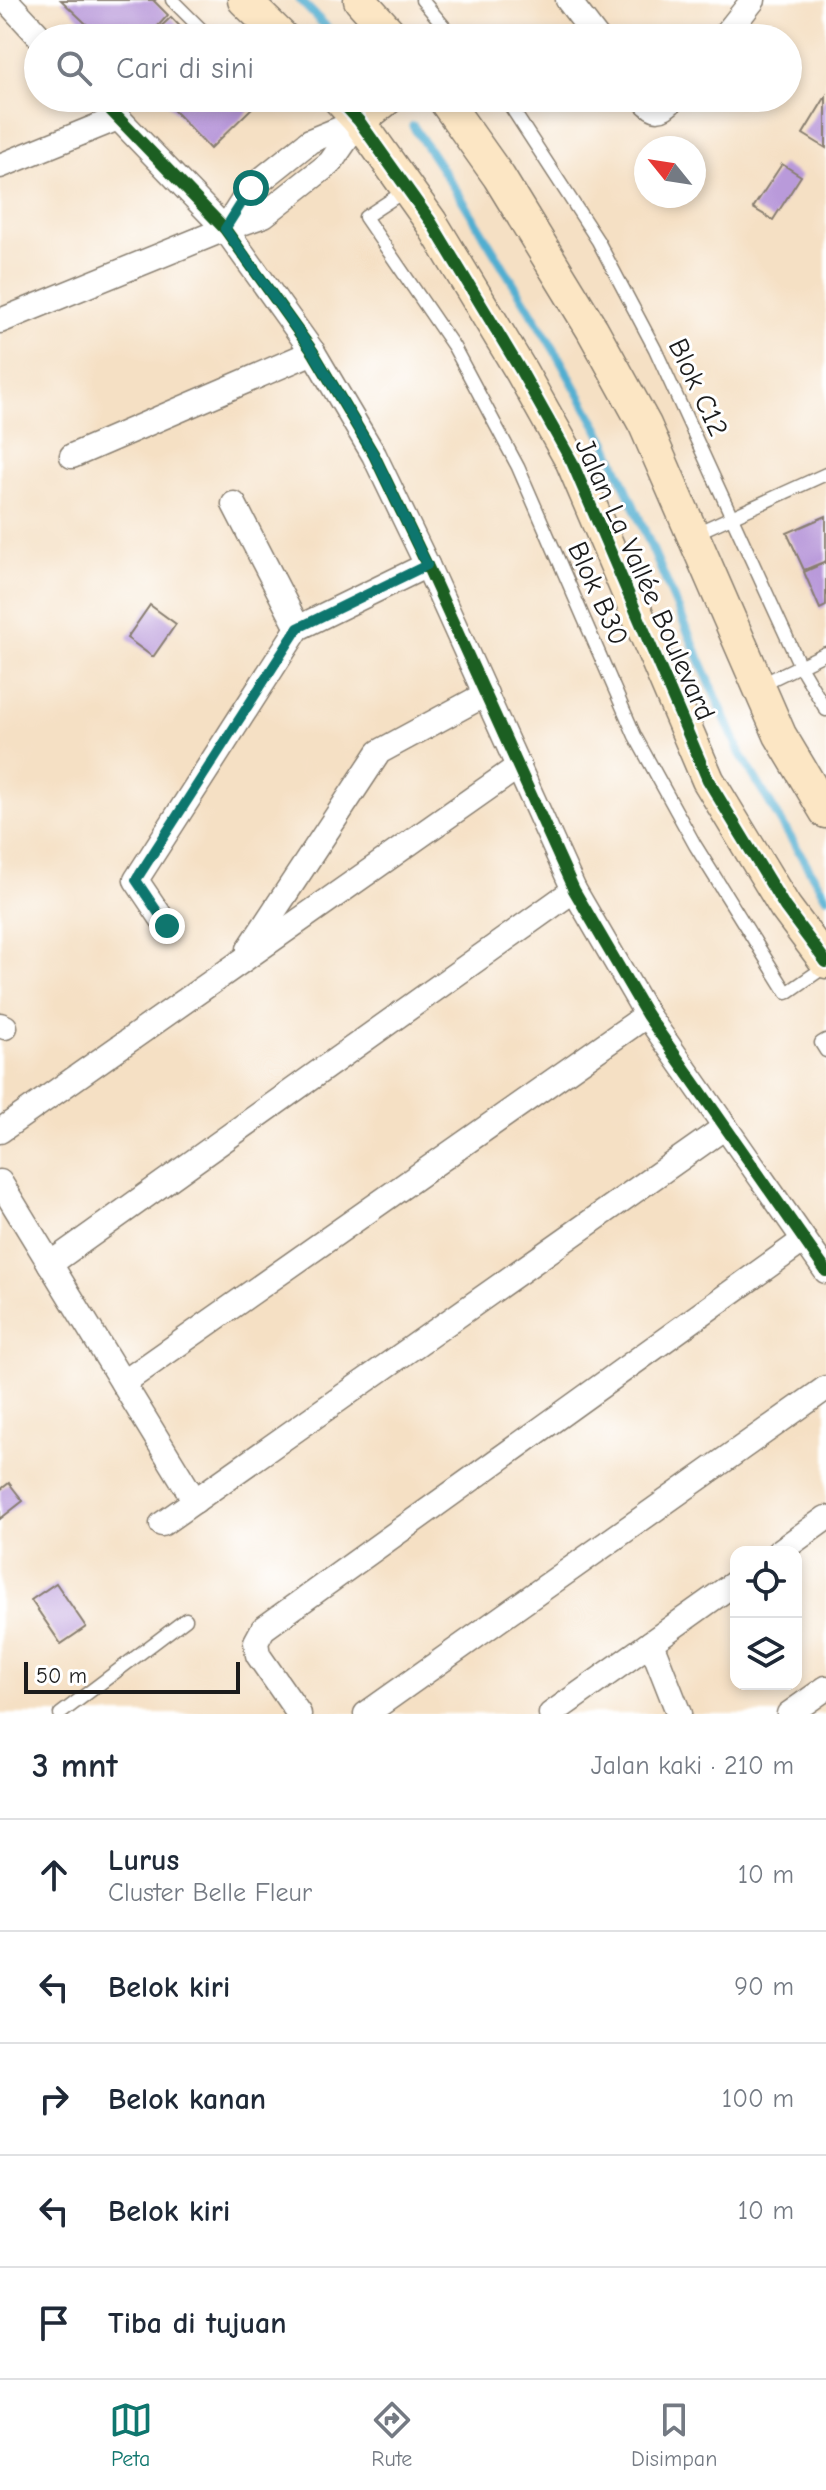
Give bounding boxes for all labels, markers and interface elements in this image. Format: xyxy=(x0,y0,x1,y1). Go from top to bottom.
search box xyxy=(24,24,802,112)
icon: search xyxy=(52,46,96,90)
text: Cari di sini xyxy=(116,51,254,86)
north arrow xyxy=(634,136,706,208)
route start xyxy=(233,170,269,206)
street label: Blok C12 xyxy=(662,333,735,441)
street label: Jalan La Vallée Boulevard xyxy=(568,434,722,725)
street label: Blok B30 xyxy=(561,537,635,650)
route end xyxy=(149,908,185,944)
map controls xyxy=(730,1546,802,1690)
button: locate xyxy=(730,1546,802,1618)
button: layers xyxy=(730,1618,802,1690)
scale bar xyxy=(24,1658,240,1694)
text: 50 m xyxy=(36,1663,87,1689)
text: 3 mnt xyxy=(32,1746,118,1786)
text: Jalan kaki · 210 m xyxy=(591,1751,794,1781)
text: Lurus xyxy=(108,1843,179,1878)
icon: ahead xyxy=(32,1853,76,1897)
text: 10 m xyxy=(738,1860,794,1890)
text: Cluster Belle Fleur xyxy=(108,1878,312,1908)
icon: left xyxy=(32,1965,76,2009)
text: Belok kiri xyxy=(108,1970,230,2005)
text: 90 m xyxy=(734,1972,794,2002)
icon: right xyxy=(32,2077,76,2121)
text: Belok kanan xyxy=(108,2082,266,2117)
text: 100 m xyxy=(722,2084,794,2114)
icon: left xyxy=(32,2189,76,2233)
text: Belok kiri xyxy=(108,2194,230,2229)
text: 10 m xyxy=(738,2196,794,2226)
icon: arrive xyxy=(32,2301,76,2345)
text: Tiba di tujuan xyxy=(108,2306,287,2341)
tab: Peta xyxy=(109,2398,153,2472)
tab: Rute xyxy=(370,2398,414,2472)
tab: Disimpan xyxy=(631,2398,717,2472)

